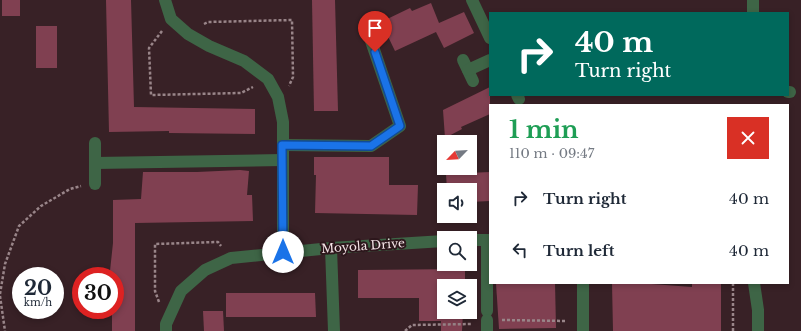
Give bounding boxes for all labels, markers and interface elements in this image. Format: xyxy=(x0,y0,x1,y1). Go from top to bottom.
pin xyxy=(358,11,392,52)
icon: arrive xyxy=(364,17,386,39)
text: 40 m xyxy=(575,25,653,60)
icon: right xyxy=(509,28,561,80)
text: Turn right xyxy=(575,60,671,82)
text: 1 min xyxy=(509,115,579,144)
button: close xyxy=(727,117,769,159)
north arrow xyxy=(437,135,477,175)
map controls xyxy=(437,135,477,319)
text: 110 m · 09:47 xyxy=(509,145,594,162)
button: sound xyxy=(437,183,477,223)
icon: right xyxy=(509,187,531,209)
text: Turn right xyxy=(543,189,626,208)
text: 40 m xyxy=(729,189,769,208)
position arrow xyxy=(262,231,304,273)
button: search xyxy=(437,231,477,271)
street label: Moyola Drive xyxy=(321,235,405,256)
icon: left xyxy=(509,239,531,261)
text: Turn left xyxy=(543,241,614,260)
text: 40 m xyxy=(729,241,769,260)
speed limit sign: 30 xyxy=(72,267,124,319)
text: 20 xyxy=(24,276,52,300)
button: layers xyxy=(437,279,477,319)
text: km/h xyxy=(24,296,52,309)

